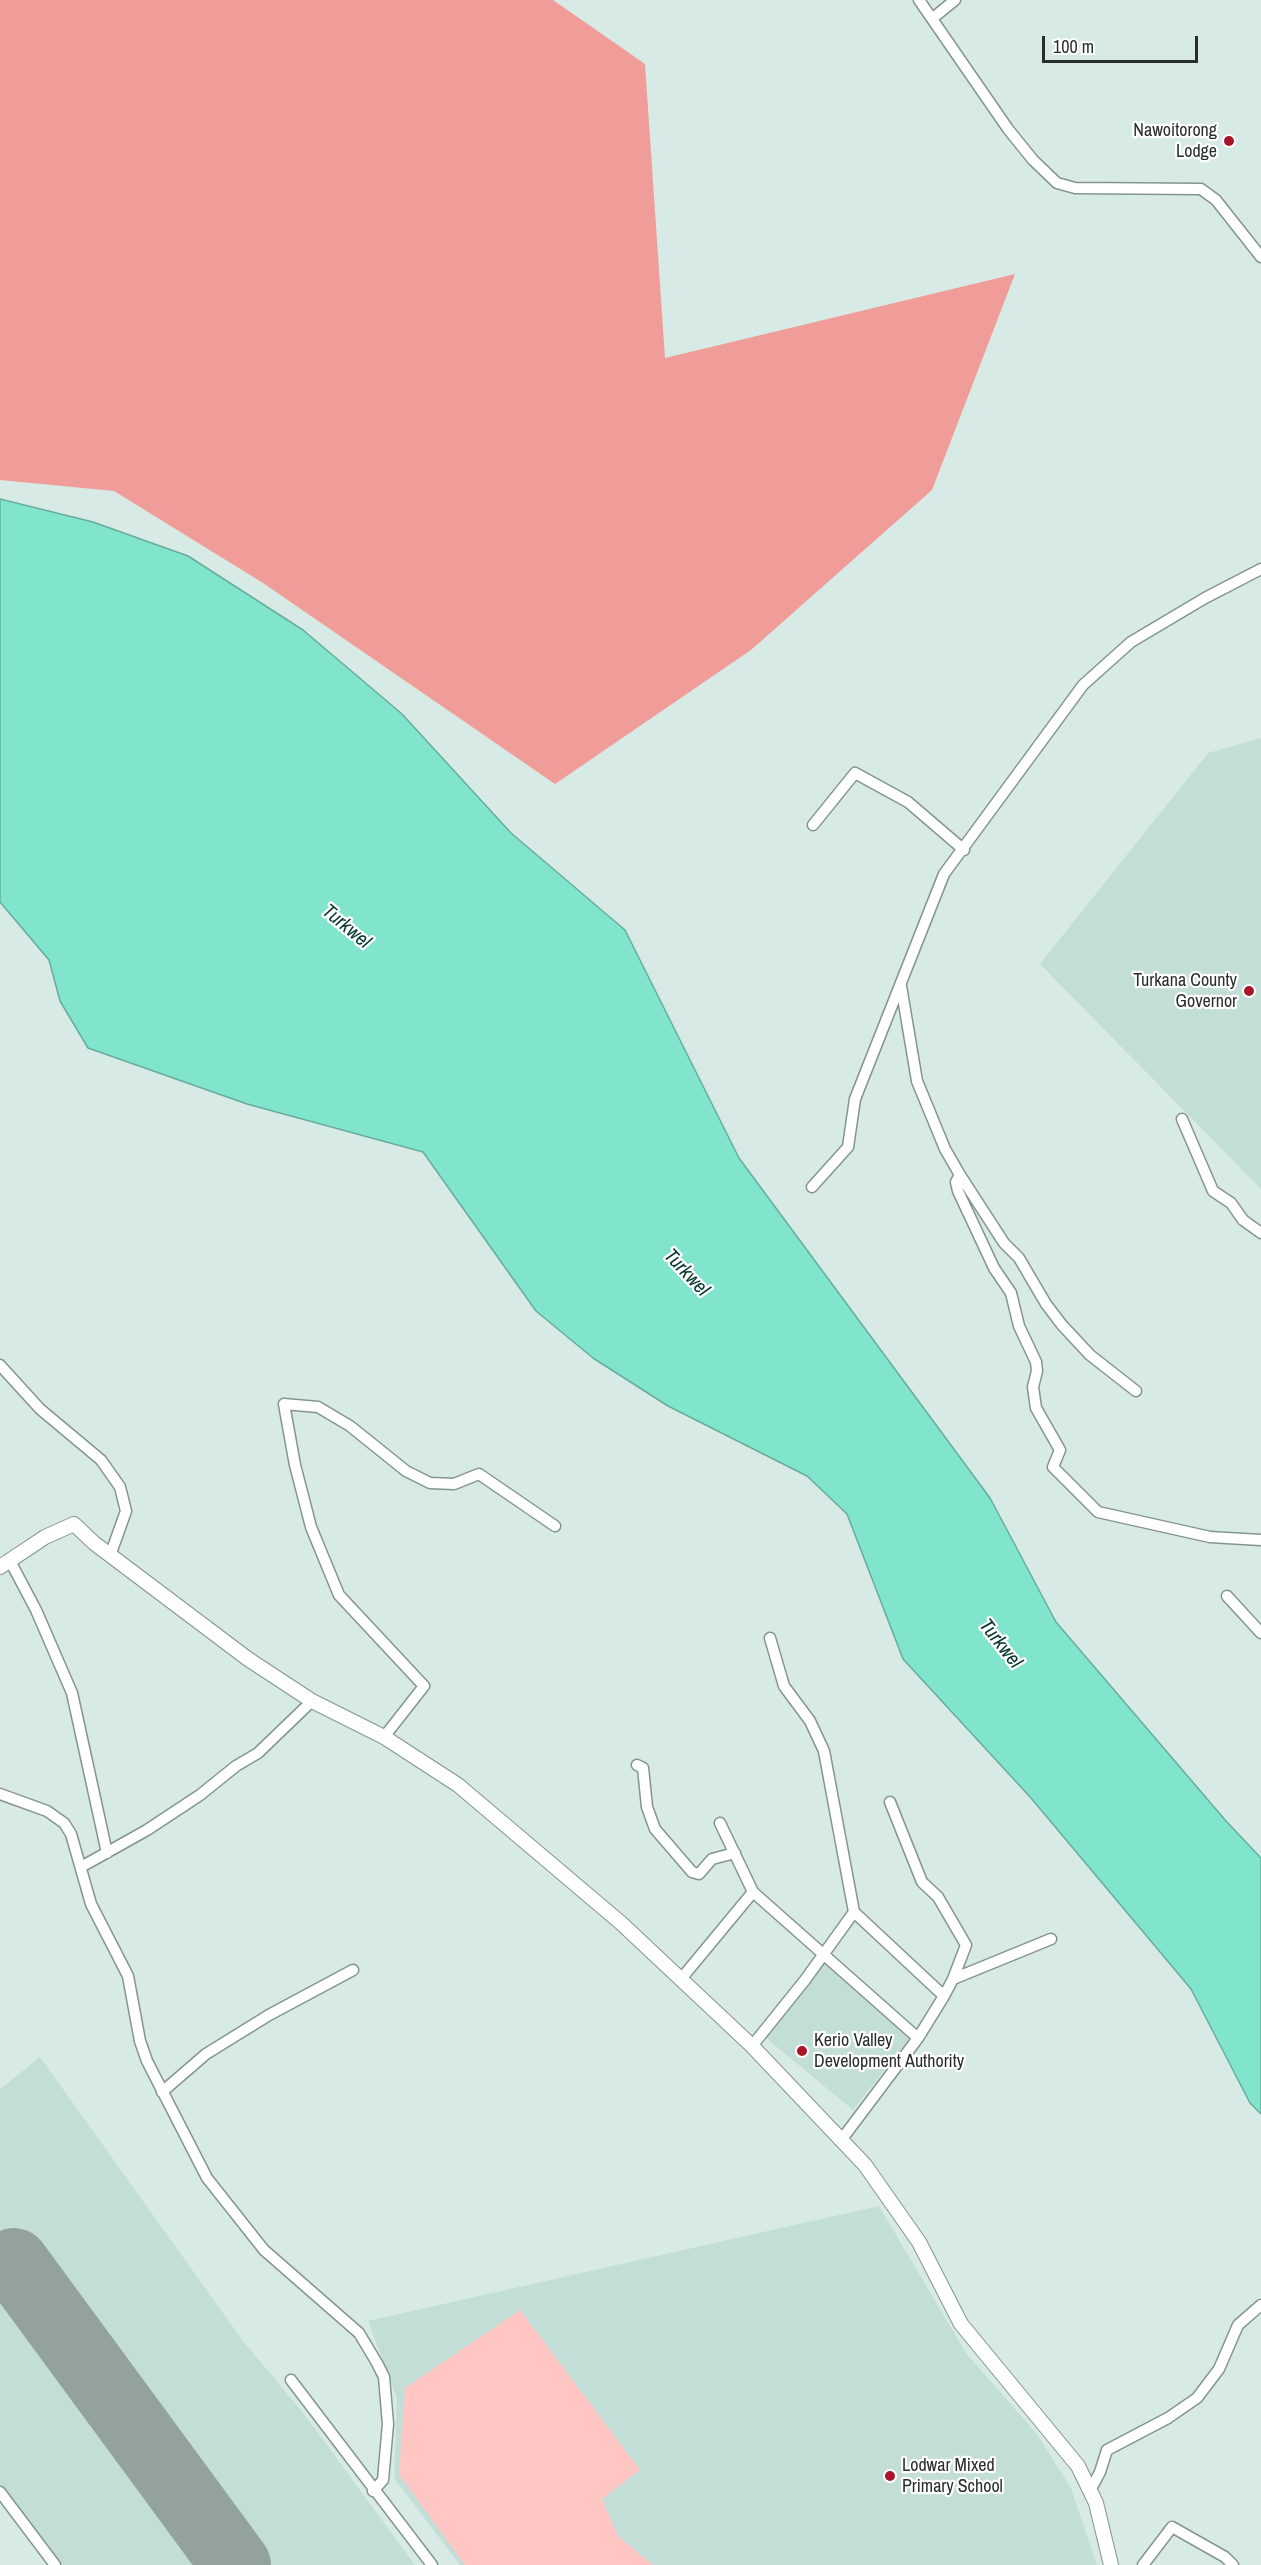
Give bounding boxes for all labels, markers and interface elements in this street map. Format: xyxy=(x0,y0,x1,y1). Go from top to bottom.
scale bar xyxy=(1045,24,1201,62)
text: 100 m xyxy=(1053,34,1094,59)
place label: Nawoitorong Lodge xyxy=(1133,120,1217,162)
marker: Nawoitorong Lodge xyxy=(1222,134,1236,148)
water label: Turkwel xyxy=(317,900,375,954)
place label: Turkana County Governor xyxy=(1133,970,1237,1012)
marker: Turkana County Governor xyxy=(1242,984,1256,998)
water label: Turkwel xyxy=(658,1244,714,1302)
water label: Turkwel xyxy=(973,1615,1027,1673)
place label: Kerio Valley Development Authority xyxy=(814,2030,964,2072)
marker: Kerio Valley Development Authority xyxy=(795,2044,809,2058)
place label: Lodwar Mixed Primary School xyxy=(902,2455,1003,2498)
marker: Lodwar Mixed Primary School xyxy=(883,2469,897,2483)

